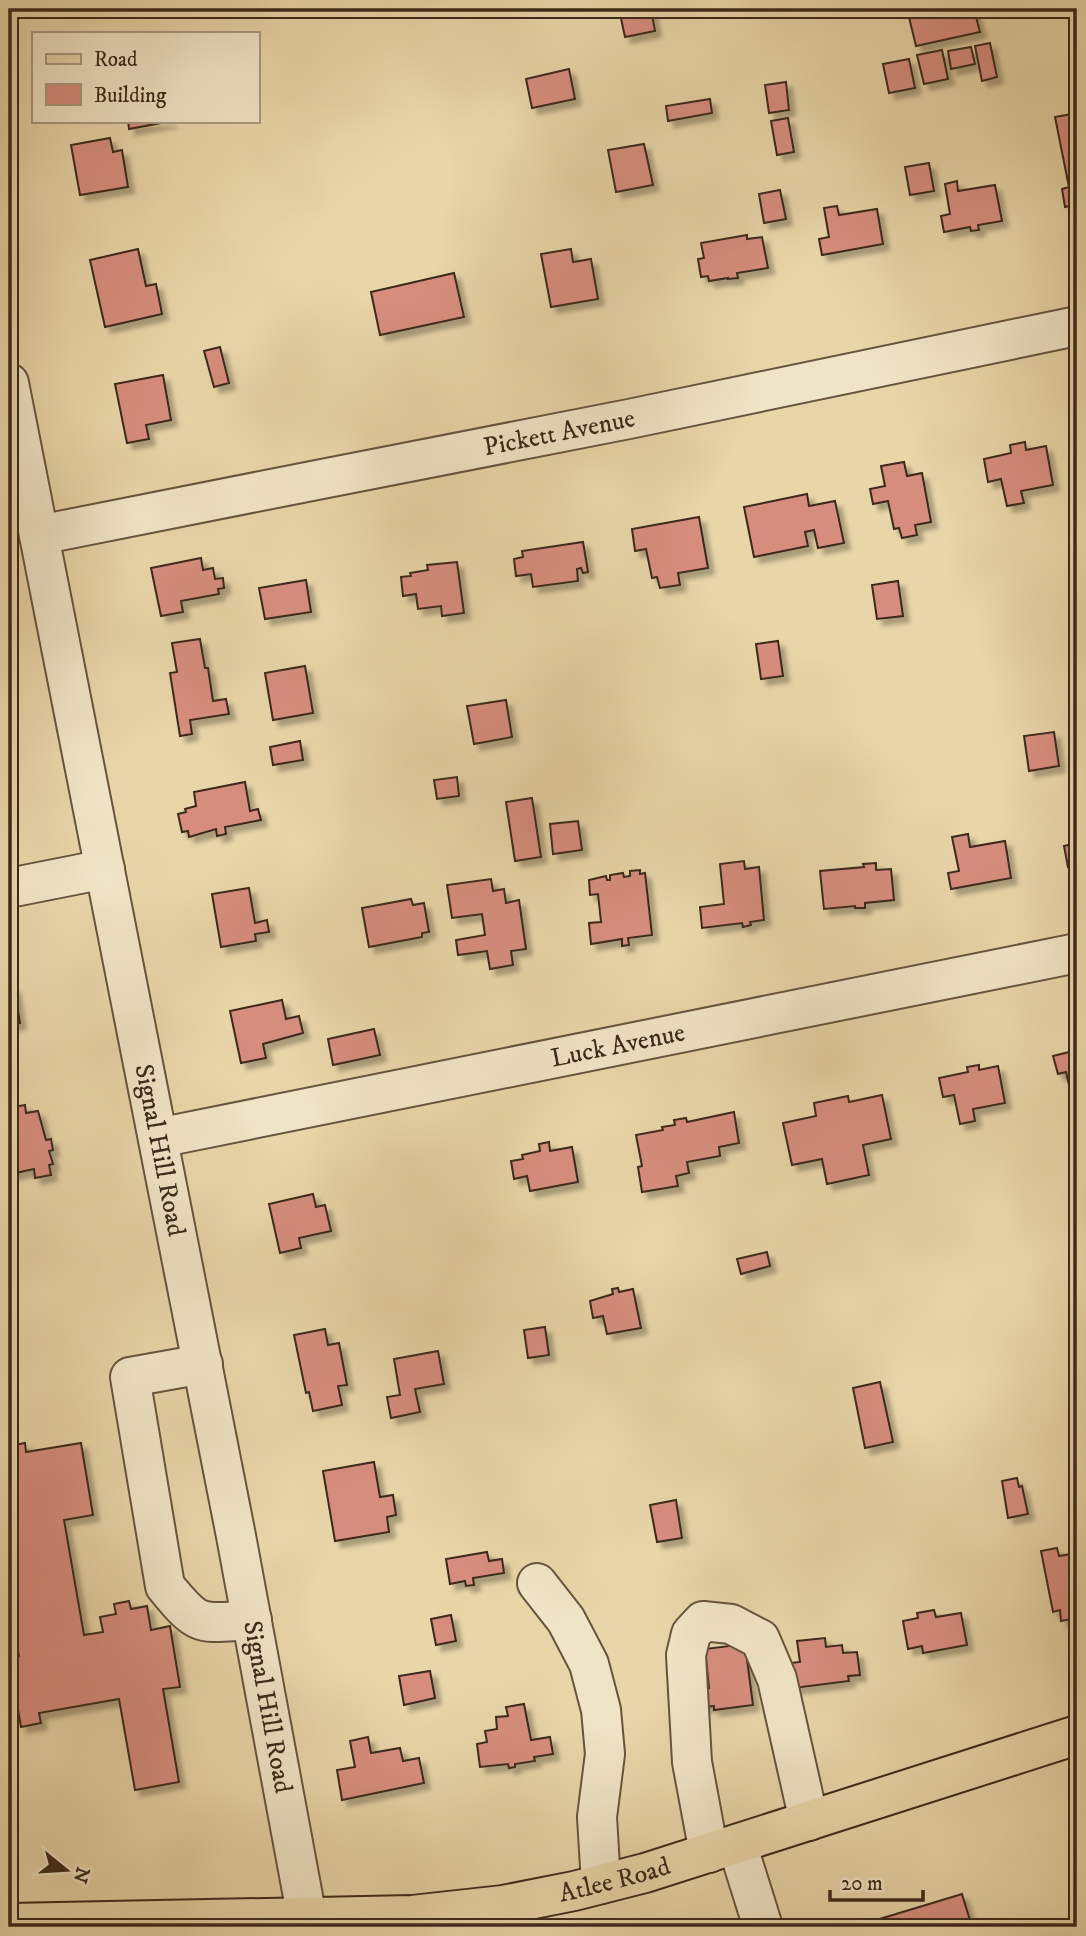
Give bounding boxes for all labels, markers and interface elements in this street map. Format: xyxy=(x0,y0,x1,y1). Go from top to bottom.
legend xyxy=(32,32,259,122)
text: Road xyxy=(94,47,138,73)
text: Building xyxy=(94,83,167,109)
street label: Pickett Avenue xyxy=(481,402,638,464)
street label: Luck Avenue xyxy=(548,1016,688,1075)
street label: Signal Hill Road xyxy=(127,1061,193,1239)
street label: Signal Hill Road xyxy=(236,1618,300,1796)
north arrow xyxy=(32,1834,102,1904)
street label: Atlee Road xyxy=(556,1850,674,1910)
scale bar xyxy=(830,1859,923,1903)
text: N xyxy=(67,1864,94,1886)
text: 20 m xyxy=(841,1871,883,1897)

